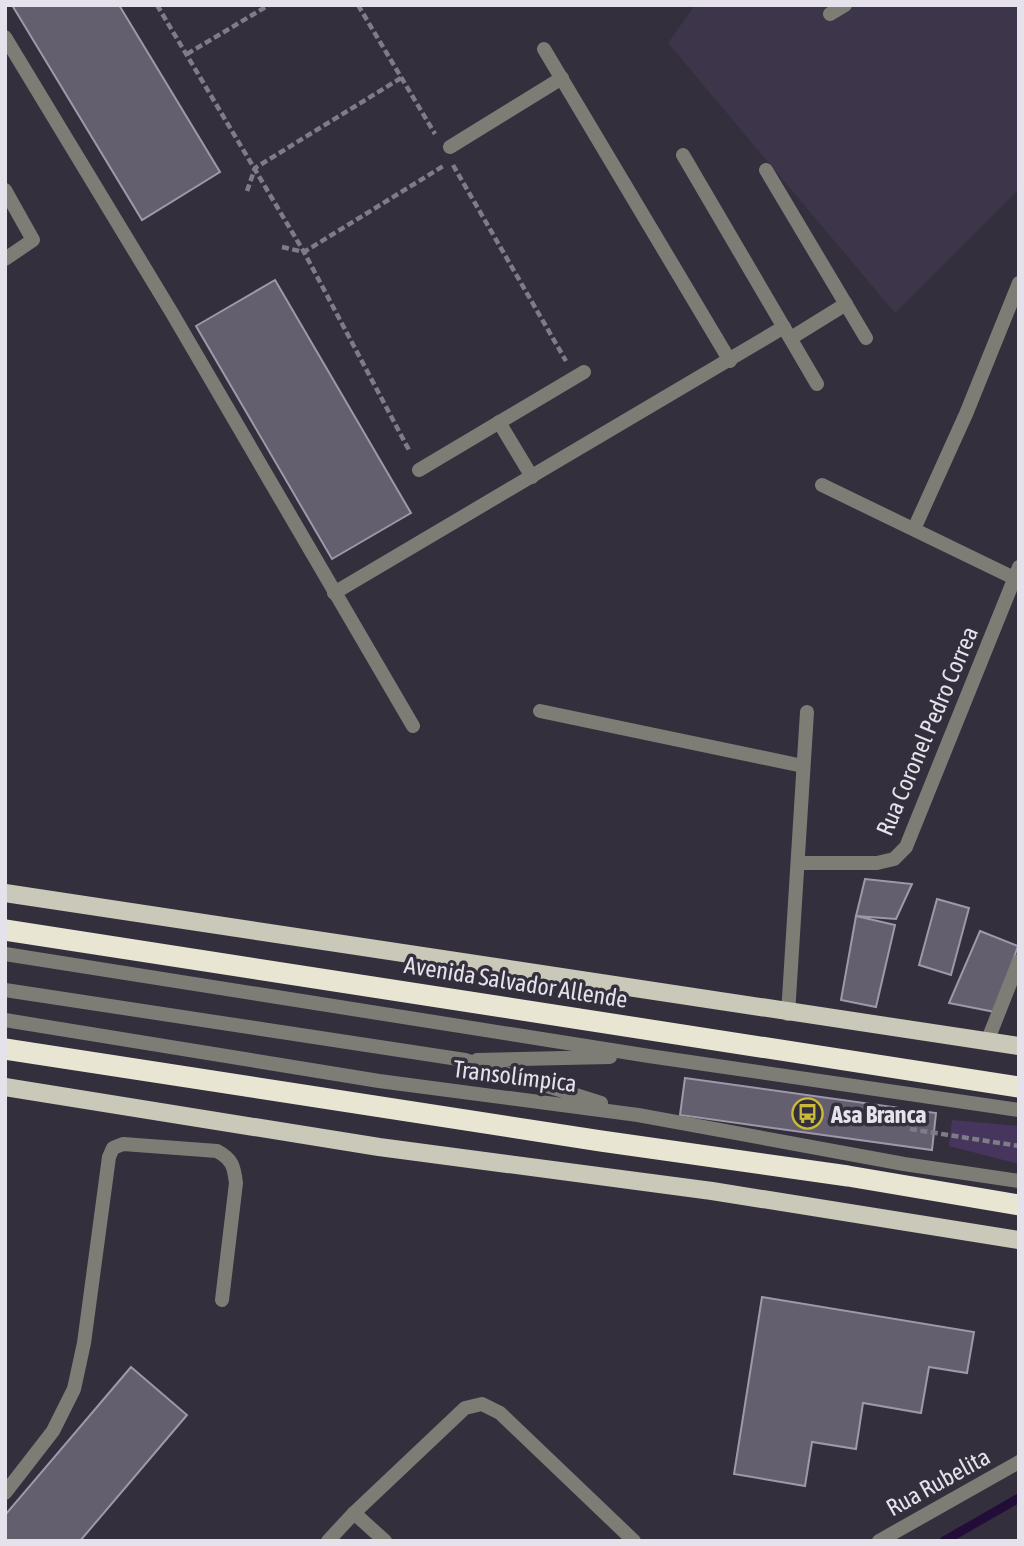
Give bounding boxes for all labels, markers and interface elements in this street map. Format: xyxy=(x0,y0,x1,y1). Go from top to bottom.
street label: Rua Coronel Pedro Correa xyxy=(871,622,983,840)
street label: Avenida Salvador Allende xyxy=(403,951,629,1013)
street label: Transolímpica xyxy=(452,1055,578,1097)
bus stop icon: Asa Branca xyxy=(791,1097,825,1131)
place label: Asa Branca xyxy=(830,1101,927,1128)
street label: Rua Rubelita xyxy=(882,1443,994,1521)

